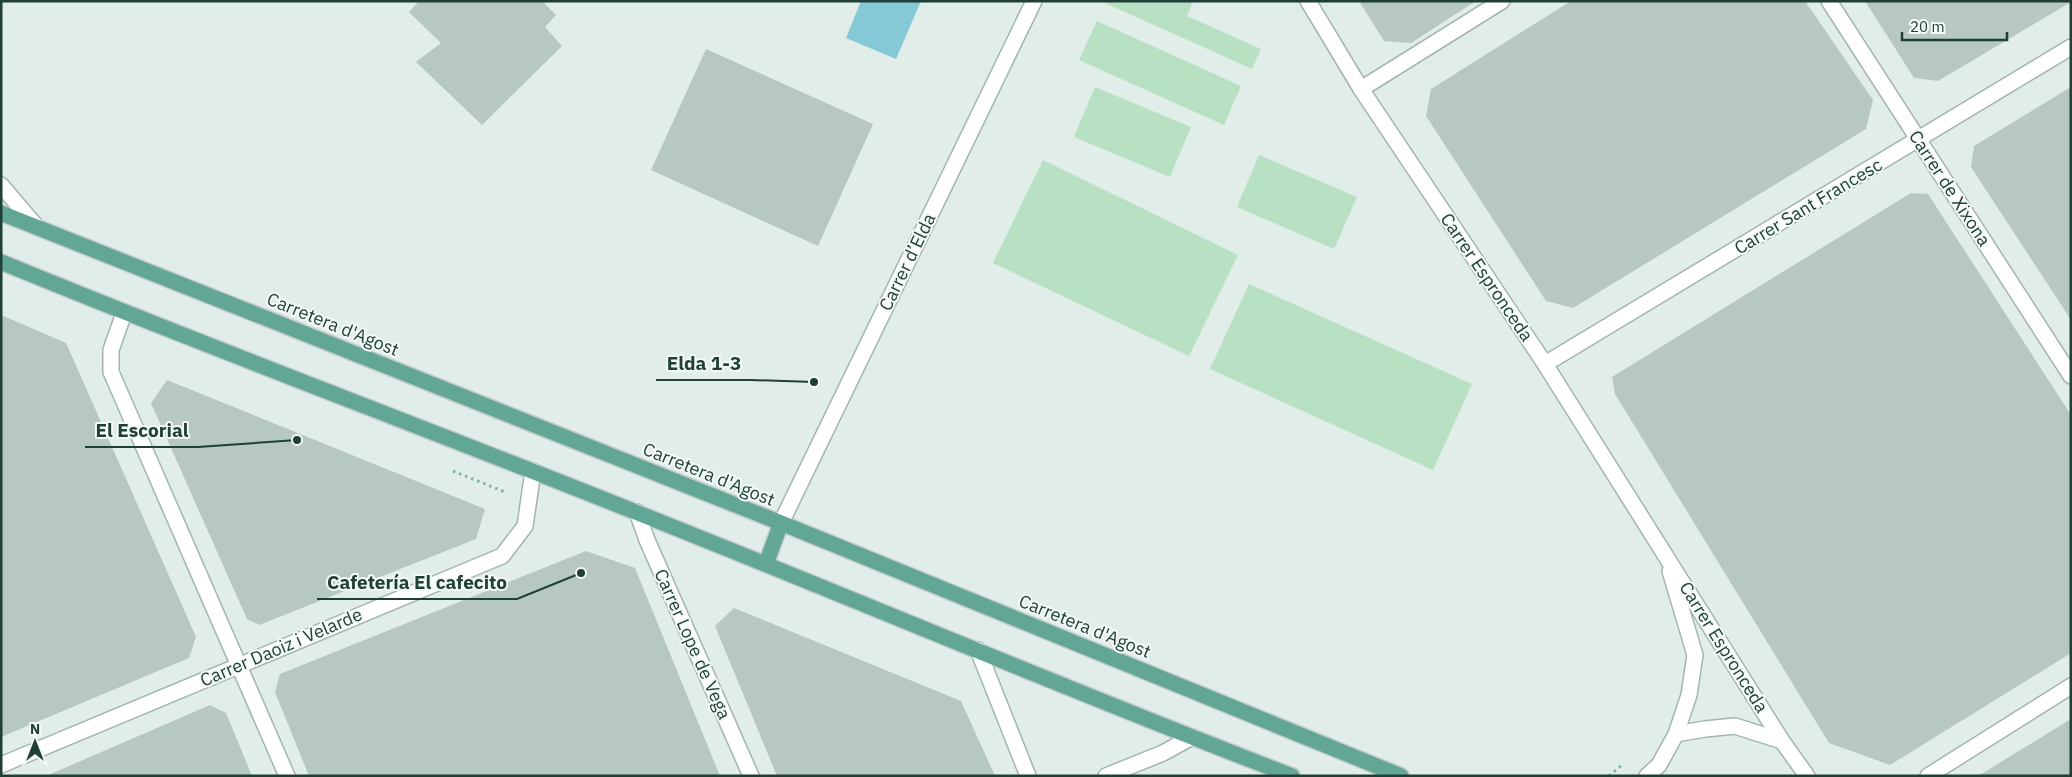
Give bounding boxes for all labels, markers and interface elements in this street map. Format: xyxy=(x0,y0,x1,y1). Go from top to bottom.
scale bar xyxy=(1902,10,2007,42)
text: 20 m xyxy=(1910,17,1945,36)
street label: Carrer de Xixona xyxy=(1904,126,1996,251)
street label: Carrer Sant Francesc xyxy=(1730,153,1886,259)
street label: Carrer Espronceda xyxy=(1436,208,1539,346)
street label: Carrer d’Elda xyxy=(874,209,941,314)
street label: Carretera d'Agost xyxy=(264,287,402,361)
callout: Elda 1-3 xyxy=(656,346,751,380)
text: Elda 1-3 xyxy=(667,351,741,375)
callout: El Escorial xyxy=(85,413,198,447)
text: El Escorial xyxy=(95,418,189,442)
street label: Carretera d'Agost xyxy=(640,437,778,511)
callout: Cafetería El cafecito xyxy=(317,565,517,599)
street label: Carrer Lope de Vega xyxy=(650,565,737,723)
text: Cafetería El cafecito xyxy=(327,570,507,594)
street label: Carrer Espronceda xyxy=(1674,577,1774,717)
street label: Carretera d'Agost xyxy=(1016,589,1154,663)
street label: Carrer Daoiz i Velarde xyxy=(196,602,366,692)
north arrow xyxy=(10,717,60,767)
text: N xyxy=(30,720,40,738)

